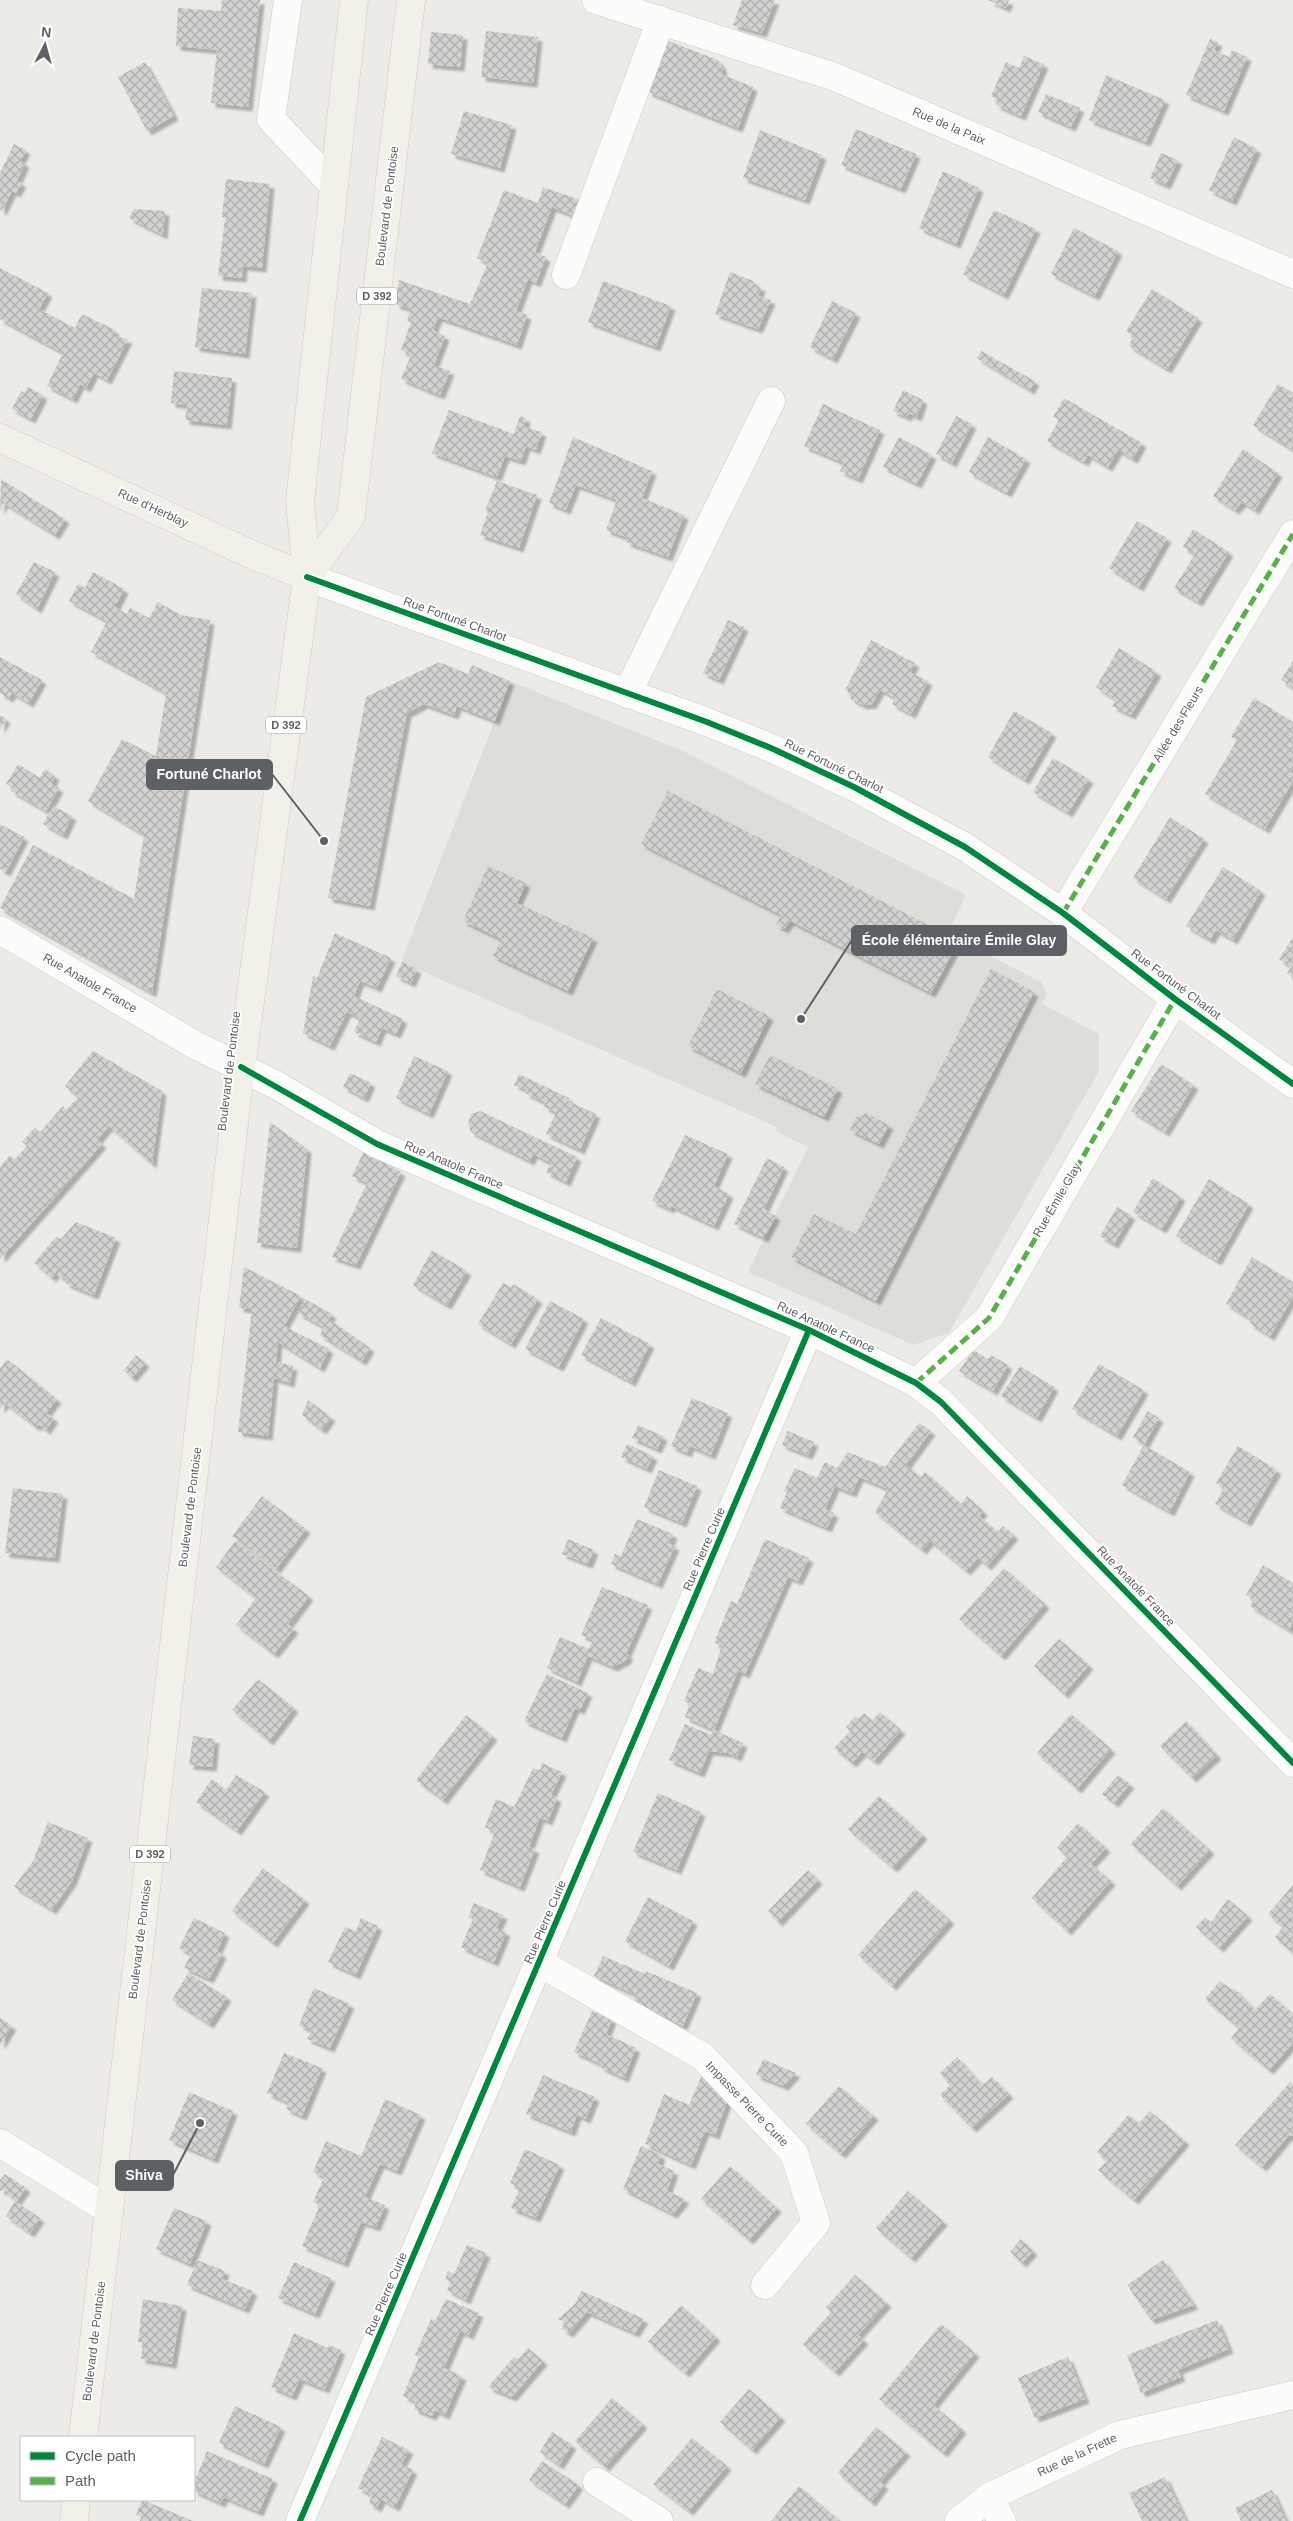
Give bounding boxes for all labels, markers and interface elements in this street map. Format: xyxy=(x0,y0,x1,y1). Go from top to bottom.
north arrow xyxy=(20,20,70,70)
text: N xyxy=(40,24,52,41)
street label: Rue de la Paix xyxy=(910,104,988,148)
street label: Boulevard de Pontoise xyxy=(373,145,401,267)
road number: D 392 xyxy=(357,288,397,304)
street label: Rue d'Herblay xyxy=(116,486,190,530)
street label: Rue Fortuné Charlot xyxy=(402,594,509,644)
street label: Allée des Fleurs xyxy=(1150,684,1206,764)
road number: D 392 xyxy=(266,716,306,734)
street label: Rue Fortuné Charlot xyxy=(782,736,887,796)
callout: Fortuné Charlot xyxy=(147,760,272,789)
text: Fortuné Charlot xyxy=(157,766,262,782)
callout: École élémentaire Émile Glay xyxy=(852,926,1066,955)
text: École élémentaire Émile Glay xyxy=(862,932,1056,948)
street label: Rue Fortuné Charlot xyxy=(1128,946,1224,1023)
street label: Rue Anatole France xyxy=(41,950,140,1016)
street label: Boulevard de Pontoise xyxy=(215,1010,243,1132)
street label: Rue Anatole France xyxy=(402,1138,506,1192)
street label: Rue Émile Glay xyxy=(1029,1160,1084,1240)
street label: Rue Anatole France xyxy=(775,1298,877,1356)
street label: Boulevard de Pontoise xyxy=(176,1446,204,1568)
street label: Rue Pierre Curie xyxy=(680,1505,728,1593)
street label: Rue Anatole France xyxy=(1094,1543,1178,1629)
road number: D 392 xyxy=(130,1846,170,1862)
street label: Boulevard de Pontoise xyxy=(126,1878,154,2000)
street label: Rue Pierre Curie xyxy=(521,1878,569,1966)
street label: Impasse Pierre Curie xyxy=(703,2059,791,2150)
callout: Shiva xyxy=(116,2161,173,2190)
text: Shiva xyxy=(125,2167,163,2183)
street label: Rue Pierre Curie xyxy=(362,2250,410,2338)
street label: Boulevard de Pontoise xyxy=(80,2280,108,2402)
street label: Rue de la Frette xyxy=(1035,2430,1119,2480)
legend xyxy=(20,2436,195,2501)
text: Cycle path xyxy=(65,2447,136,2464)
text: Path xyxy=(65,2472,96,2489)

